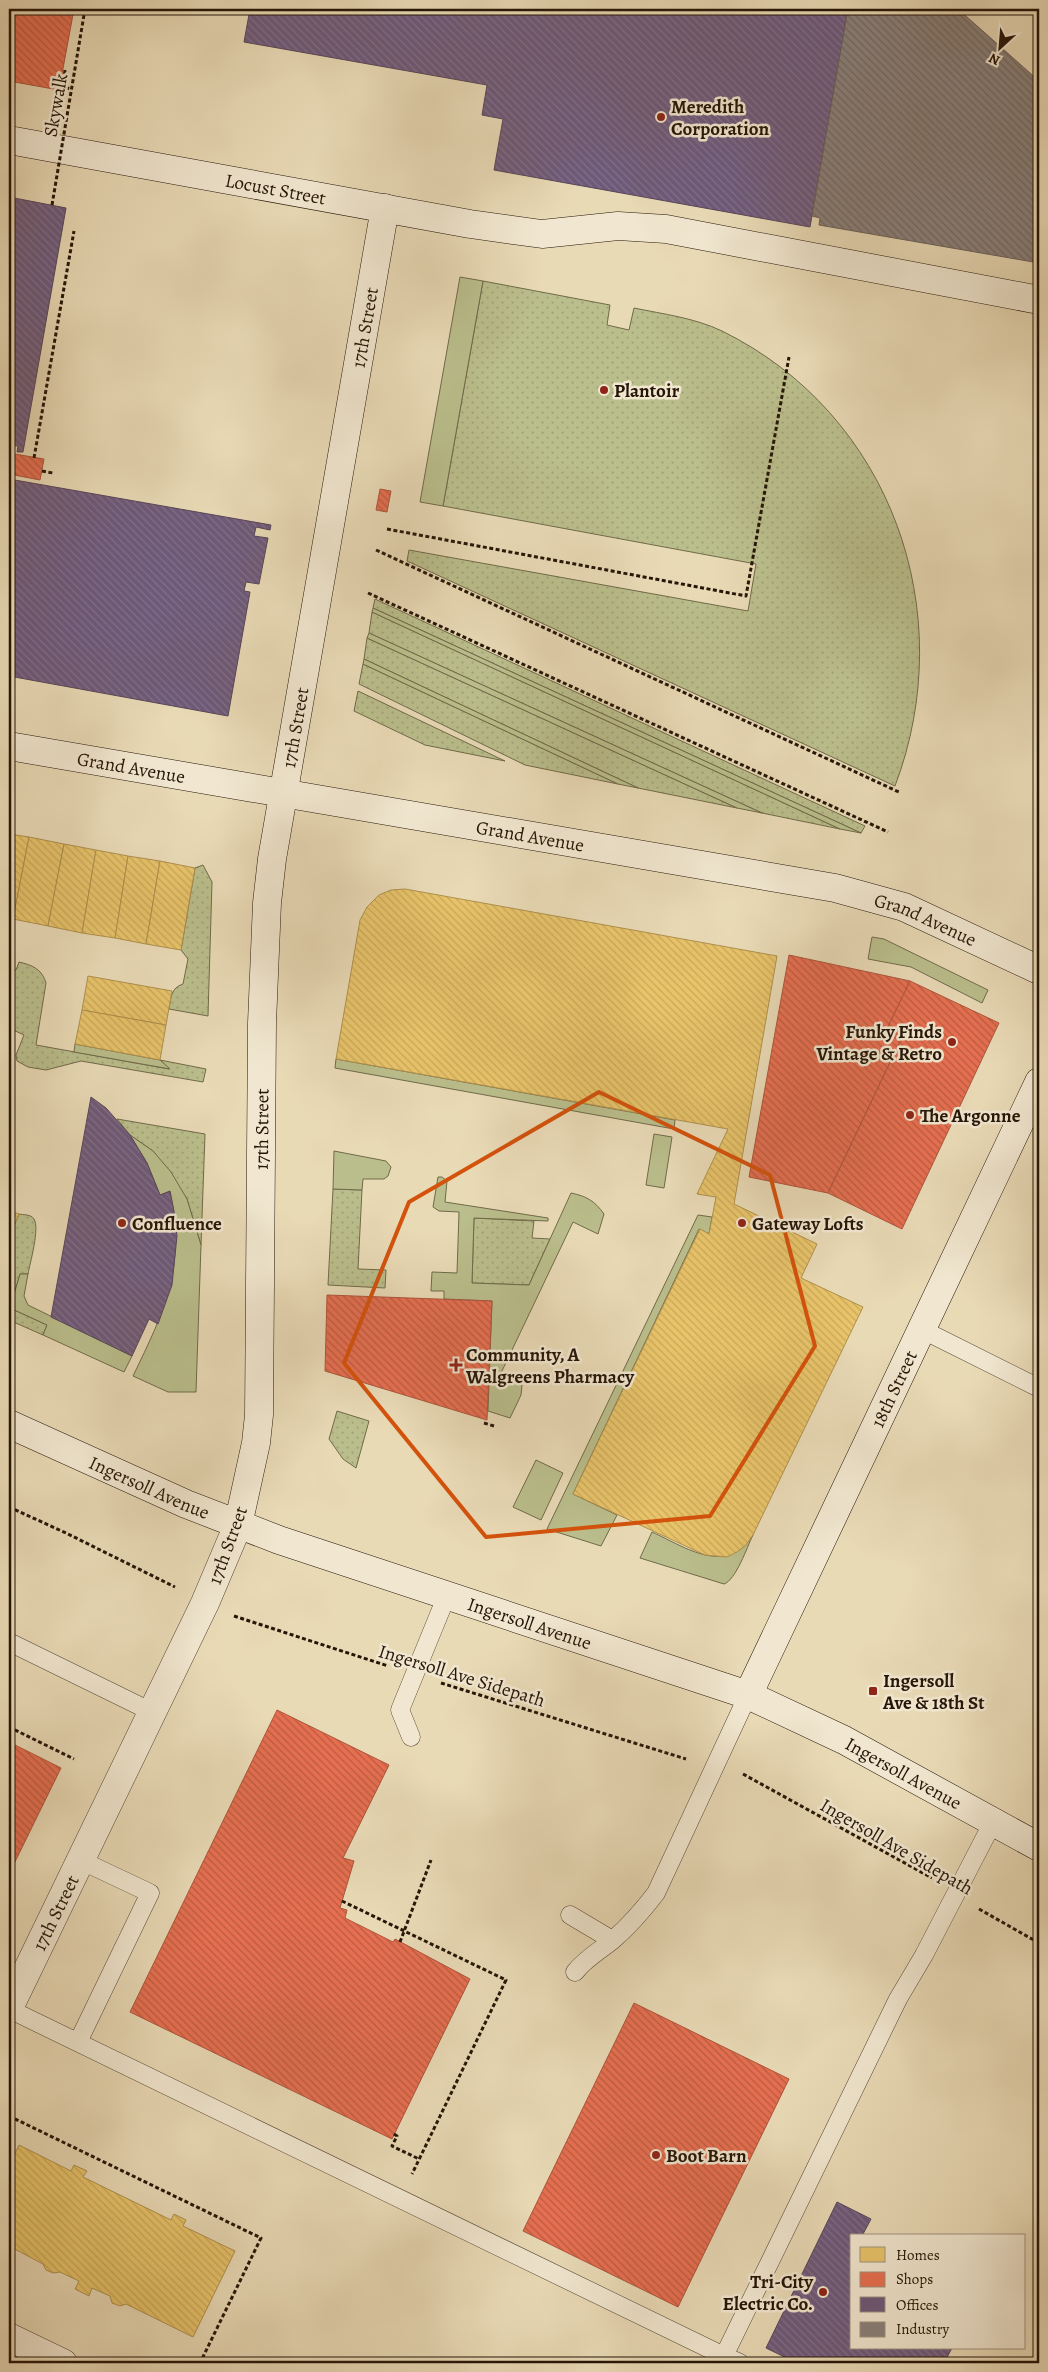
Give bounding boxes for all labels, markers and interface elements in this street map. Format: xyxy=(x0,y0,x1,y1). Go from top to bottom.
north arrow xyxy=(976,22,1026,72)
text: N xyxy=(986,48,1003,70)
street label: Skywalk xyxy=(38,71,74,139)
place label: Meredith Corporation xyxy=(671,94,769,142)
marker: Meredith Corporation xyxy=(655,111,667,123)
street label: Locust Street xyxy=(223,168,328,211)
street label: 17th Street xyxy=(345,285,385,370)
place label: Plantoir xyxy=(614,378,679,404)
marker: Plantoir xyxy=(598,384,610,396)
street label: 17th Street xyxy=(276,685,316,770)
street label: Grand Avenue xyxy=(75,746,187,790)
street label: Grand Avenue xyxy=(474,815,586,859)
street label: Grand Avenue xyxy=(871,887,981,953)
place label: Funky Finds Vintage & Retro xyxy=(816,1019,942,1067)
marker: Funky Finds Vintage & Retro xyxy=(946,1036,958,1048)
street label: 17th Street xyxy=(249,1088,275,1170)
place label: The Argonne xyxy=(920,1103,1021,1129)
marker: The Argonne xyxy=(904,1109,916,1121)
place label: Confluence xyxy=(132,1211,222,1237)
place label: Gateway Lofts xyxy=(752,1211,864,1237)
marker: Confluence xyxy=(116,1217,128,1229)
marker: Gateway Lofts xyxy=(736,1217,748,1229)
place label: Community, A Walgreens Pharmacy xyxy=(465,1342,635,1390)
street label: 18th Street xyxy=(865,1346,924,1432)
marker: Community, A Walgreens Pharmacy xyxy=(450,1359,462,1371)
street label: Ingersoll Avenue xyxy=(85,1450,213,1526)
street label: 17th Street xyxy=(202,1503,254,1588)
street label: Ingersoll Avenue xyxy=(464,1591,595,1656)
street label: Ingersoll Ave Sidepath xyxy=(375,1638,548,1714)
place label: Ingersoll Ave & 18th St xyxy=(882,1668,985,1716)
marker: Ingersoll Ave & 18th St xyxy=(867,1685,879,1697)
street label: Ingersoll Avenue xyxy=(840,1731,966,1816)
street label: Ingersoll Ave Sidepath xyxy=(815,1792,978,1901)
street label: 17th Street xyxy=(27,1871,86,1955)
place label: Boot Barn xyxy=(666,2143,747,2169)
marker: Boot Barn xyxy=(650,2149,662,2161)
legend xyxy=(850,2234,1026,2350)
text: Homes xyxy=(896,2245,940,2265)
place label: Tri-City Electric Co. xyxy=(723,2269,814,2317)
text: Shops xyxy=(896,2269,933,2289)
marker: Tri-City Electric Co. xyxy=(817,2286,829,2298)
text: Offices xyxy=(896,2295,939,2315)
text: Industry xyxy=(896,2319,950,2339)

